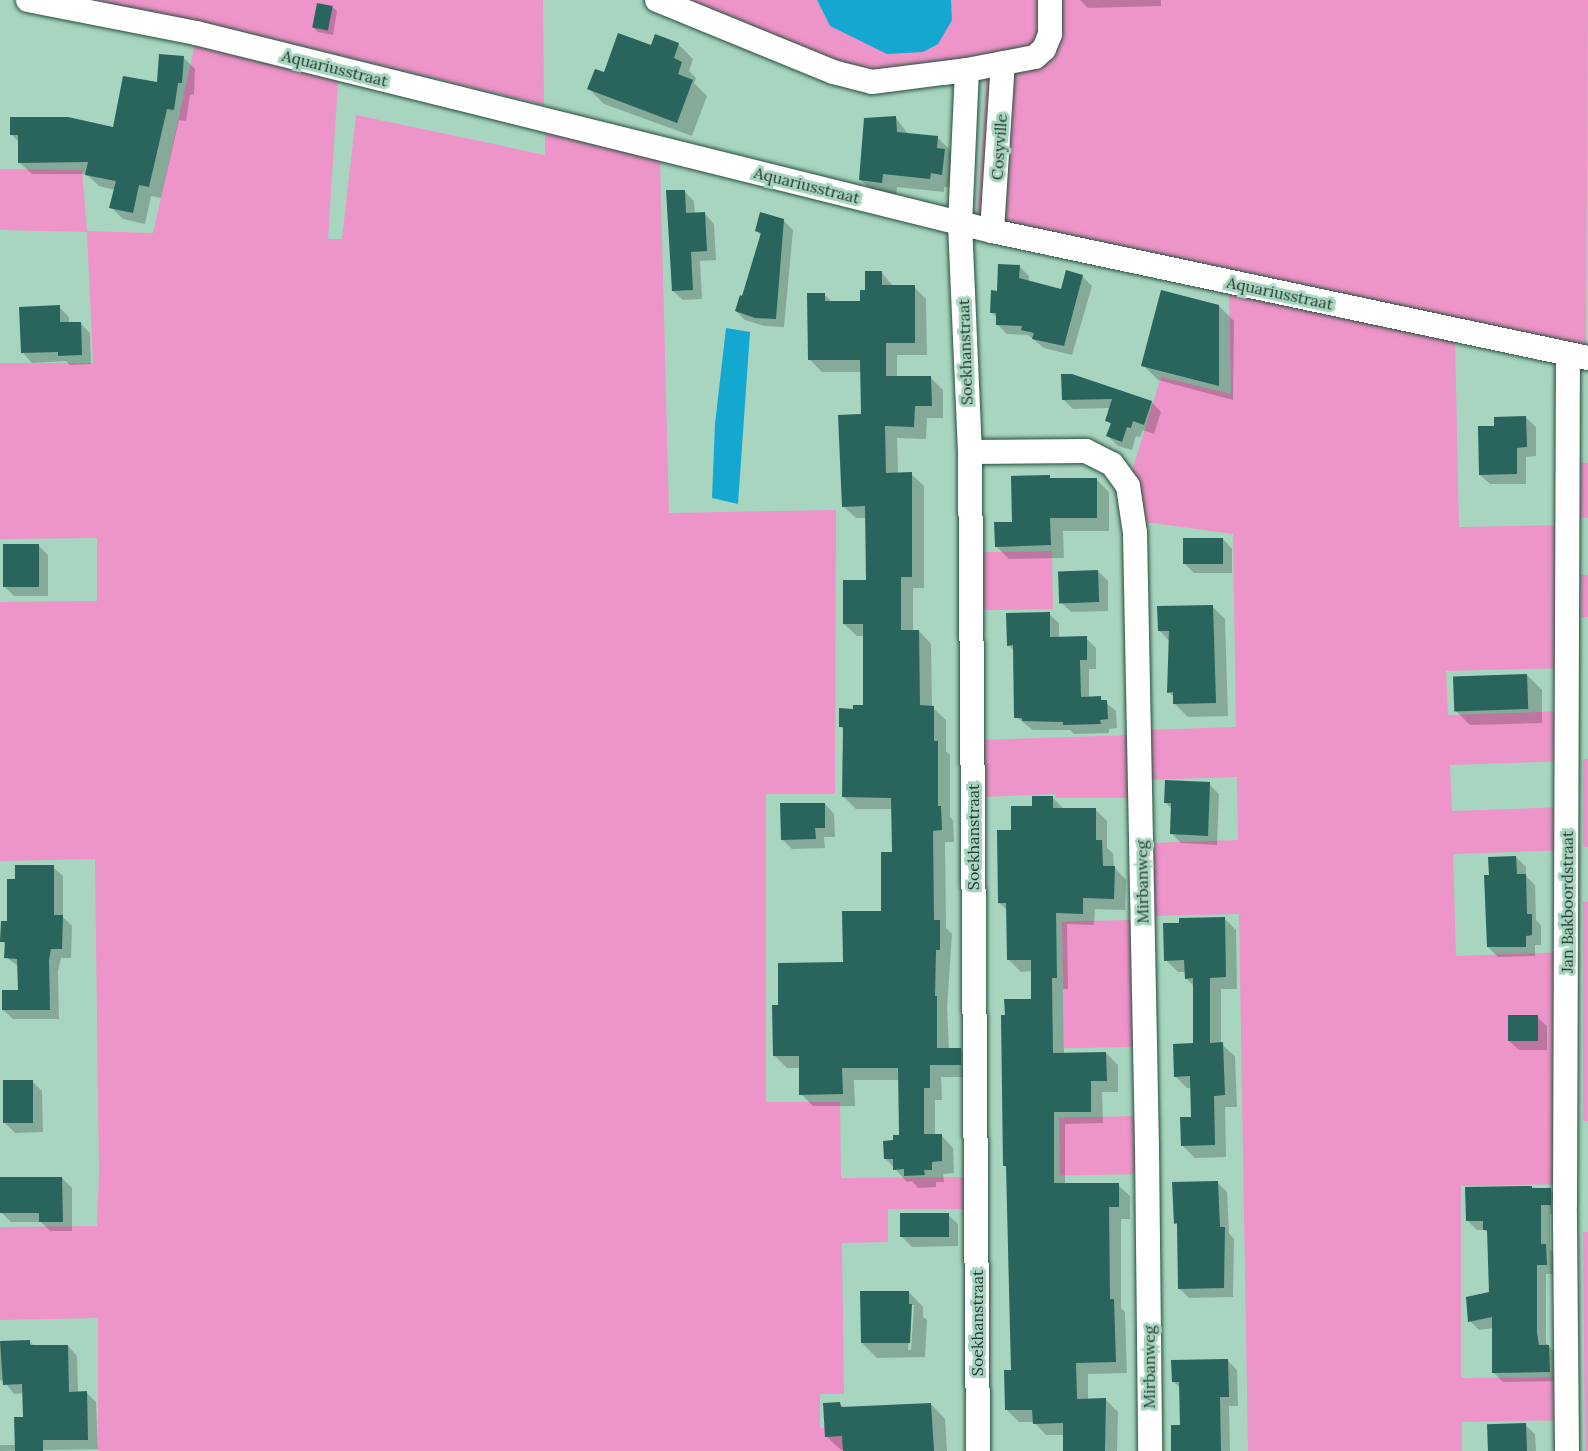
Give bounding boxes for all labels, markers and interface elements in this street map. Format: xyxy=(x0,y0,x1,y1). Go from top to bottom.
street label: Aquariusstraat xyxy=(280,46,390,90)
street label: Cosyville xyxy=(987,113,1011,181)
street label: Aquariusstraat xyxy=(752,163,862,207)
street label: Aquariusstraat xyxy=(1225,272,1335,314)
street label: Soekhanstraat xyxy=(954,299,976,405)
street label: Soekhanstraat xyxy=(963,784,983,890)
street label: Jan Bakboordstraat xyxy=(1557,831,1577,973)
street label: Mirbanweg xyxy=(1132,840,1152,924)
street label: Soekhanstraat xyxy=(967,1270,987,1376)
street label: Mirbanweg xyxy=(1139,1325,1159,1409)

